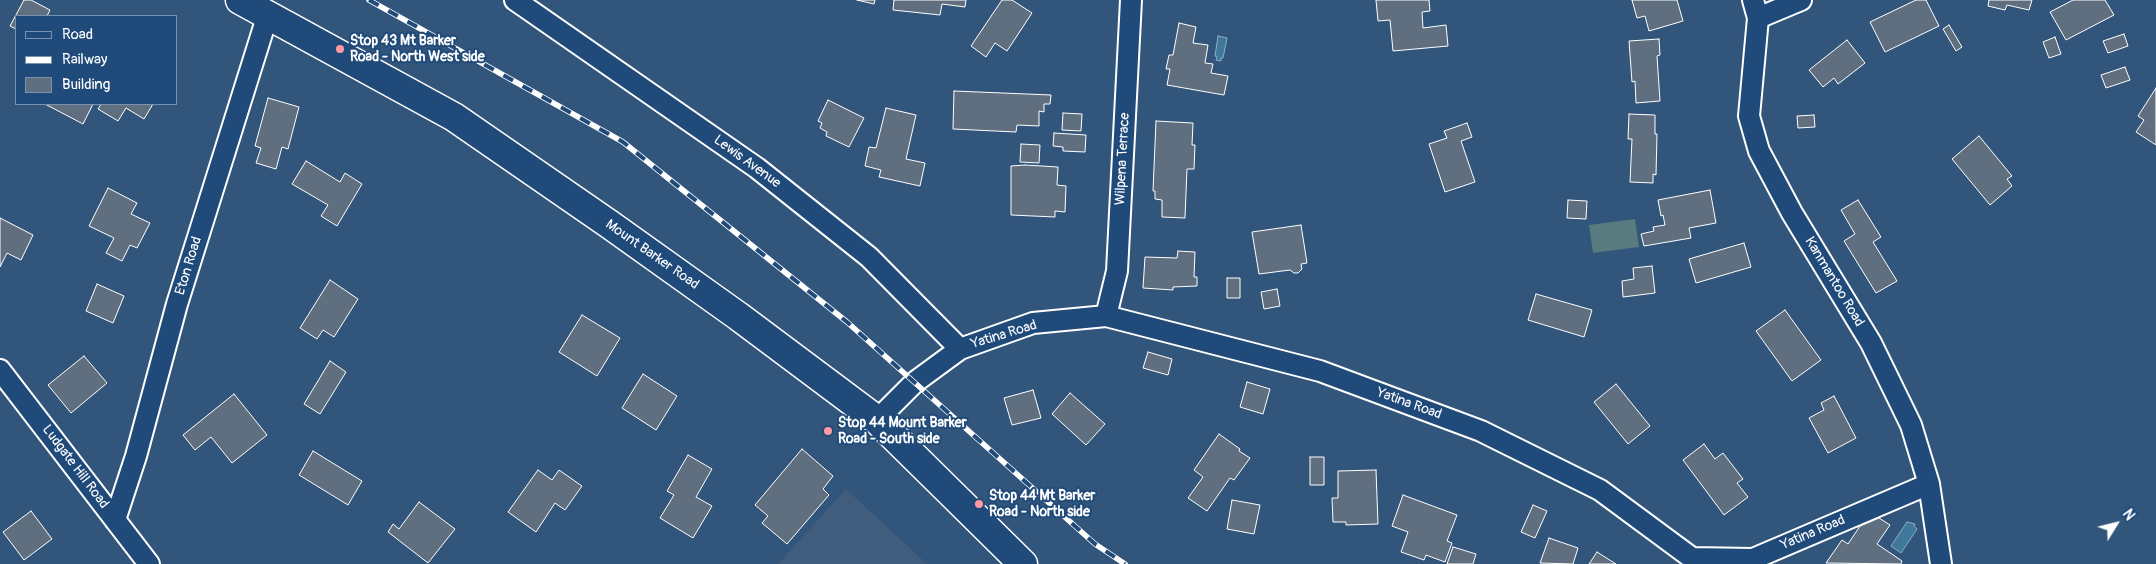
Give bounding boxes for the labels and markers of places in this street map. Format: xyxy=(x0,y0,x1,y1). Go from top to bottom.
place label: Stop 43 Mt Barker Road - North West side xyxy=(350,33,485,65)
marker: Stop 43 Mt Barker Road - North West side xyxy=(334,43,346,55)
place label: Stop 44 Mount Barker Road - South side xyxy=(838,415,967,448)
marker: Stop 44 Mount Barker Road - South side xyxy=(822,425,834,437)
place label: Stop 44 Mt Barker Road - North side xyxy=(989,488,1095,520)
marker: Stop 44 Mt Barker Road - North side xyxy=(973,498,985,510)

